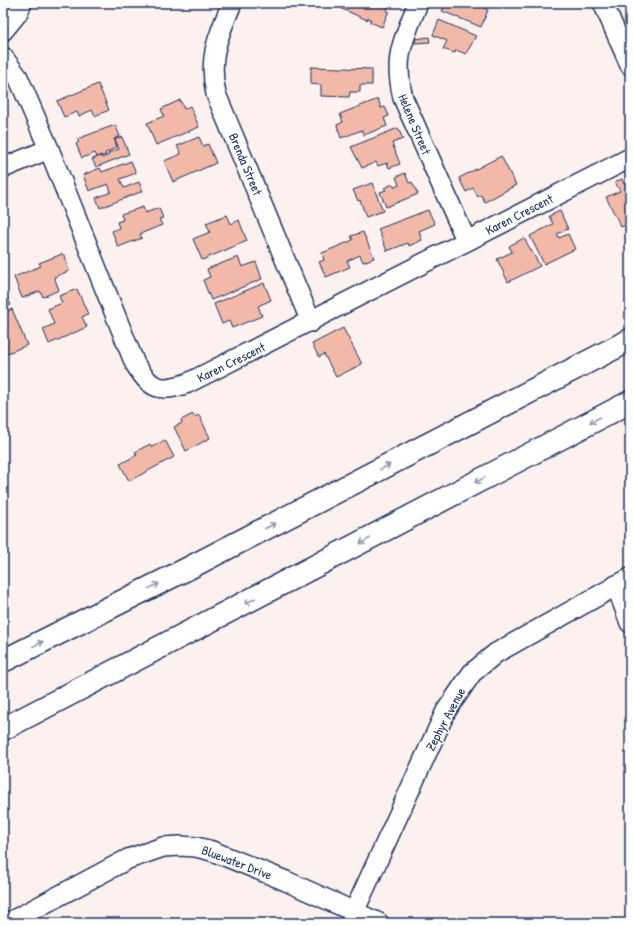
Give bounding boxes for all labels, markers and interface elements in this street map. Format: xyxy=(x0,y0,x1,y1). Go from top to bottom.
street label: Helene Street xyxy=(394,91,436,158)
street label: Brenda Street xyxy=(225,130,267,198)
street label: Karen Crescent xyxy=(482,189,556,239)
street label: Karen Crescent xyxy=(194,338,269,386)
one-way arrow xyxy=(590,417,602,424)
one-way arrow xyxy=(379,462,391,470)
one-way arrow xyxy=(475,477,487,485)
one-way arrow xyxy=(264,522,276,530)
one-way arrow xyxy=(359,537,371,545)
one-way arrow xyxy=(148,581,160,589)
one-way arrow xyxy=(244,598,256,605)
one-way arrow xyxy=(32,639,44,647)
street label: Zephyr Avenue xyxy=(421,684,469,754)
street label: Bluewater Drive xyxy=(199,840,275,884)

